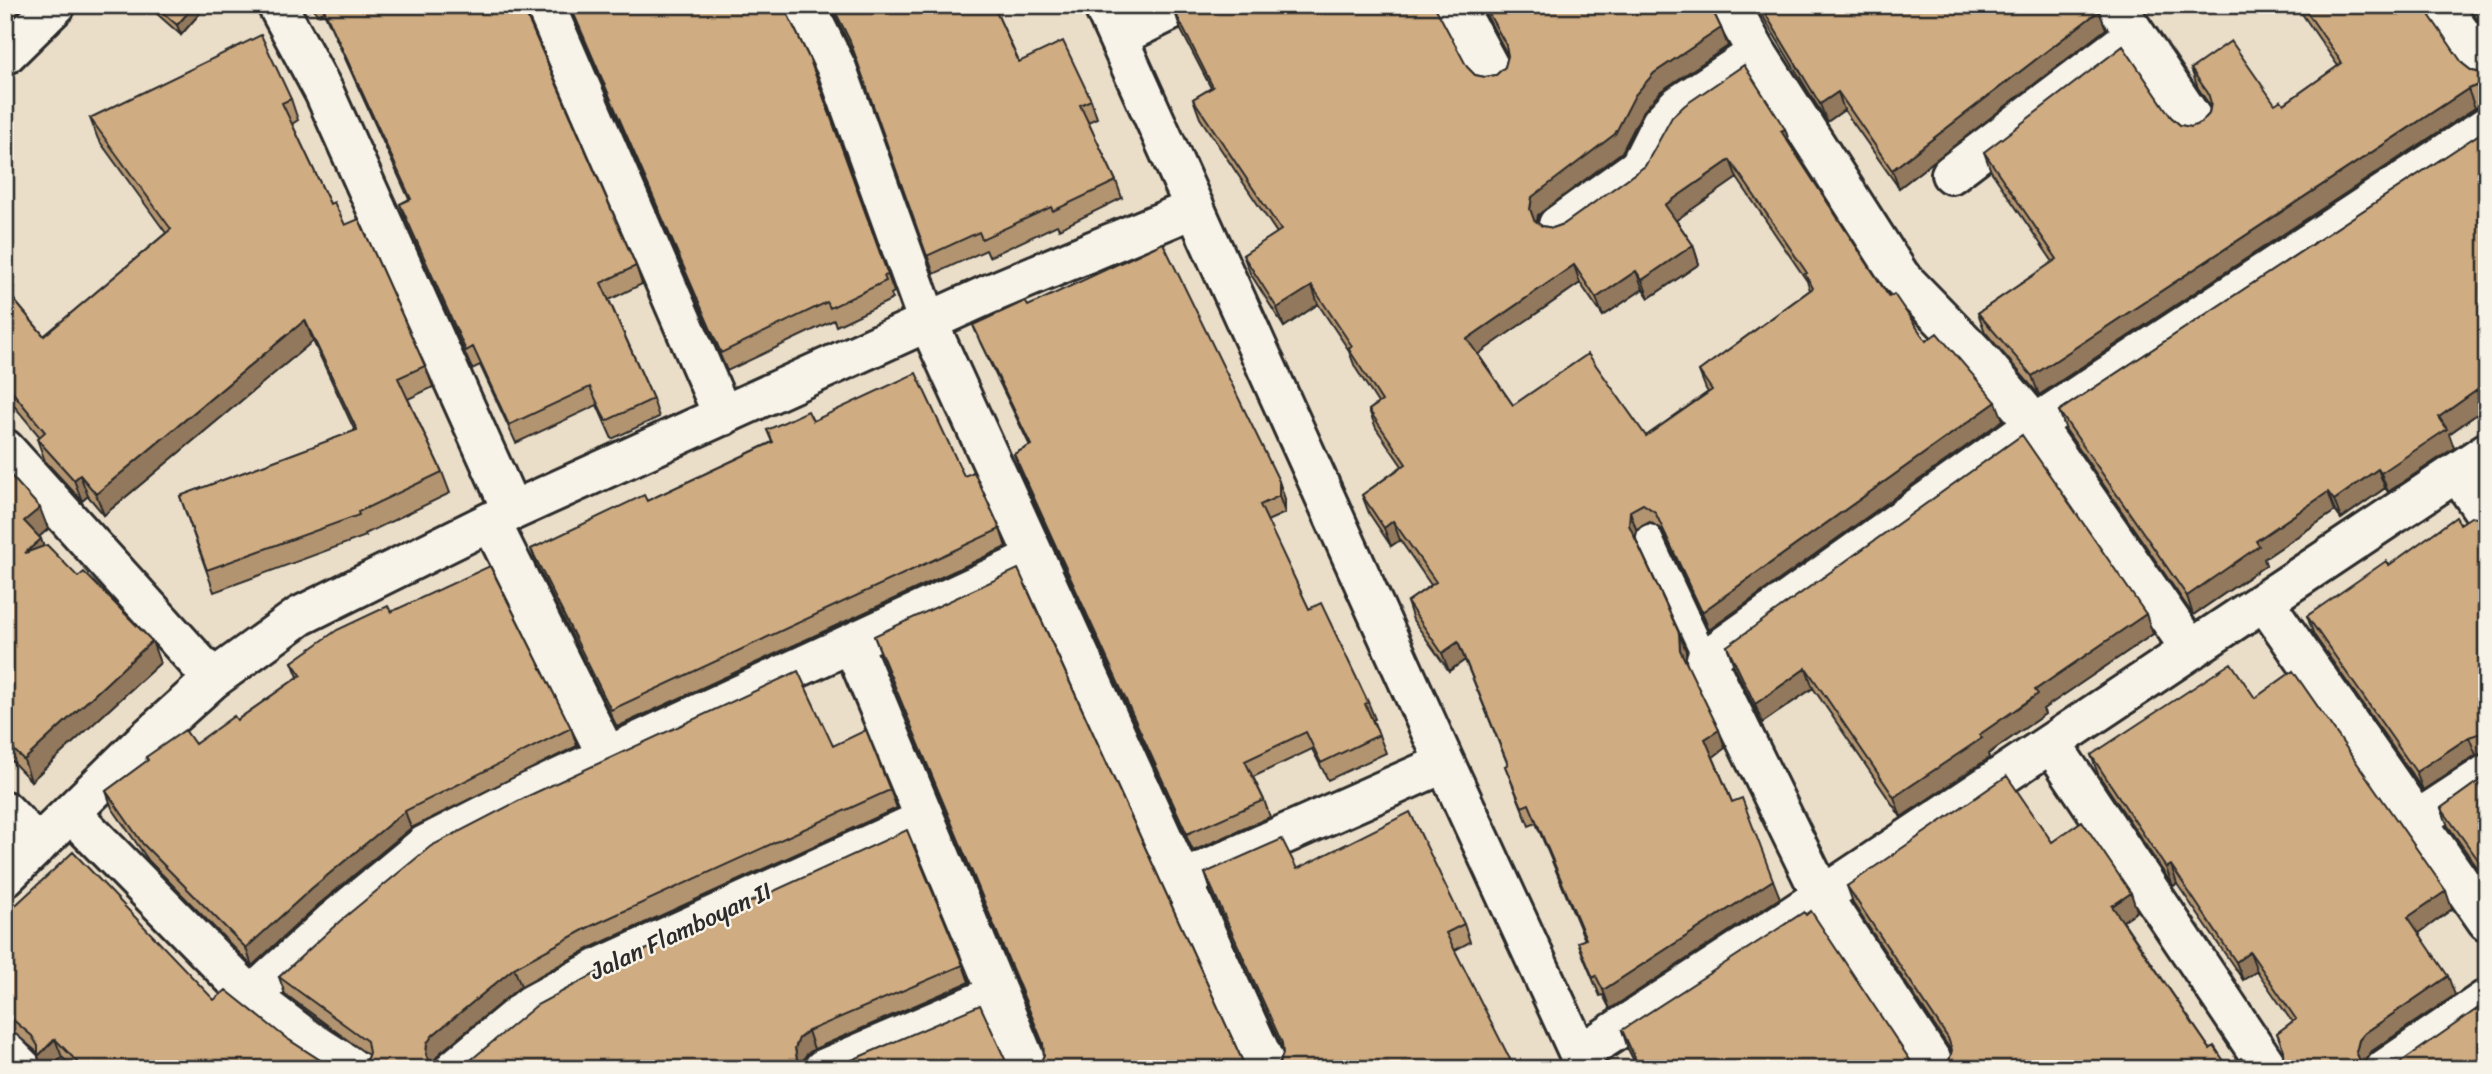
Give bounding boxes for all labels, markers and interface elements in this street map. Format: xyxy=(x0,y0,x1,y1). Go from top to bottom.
street label: Jalan Flamboyan II xyxy=(582,870,780,992)

